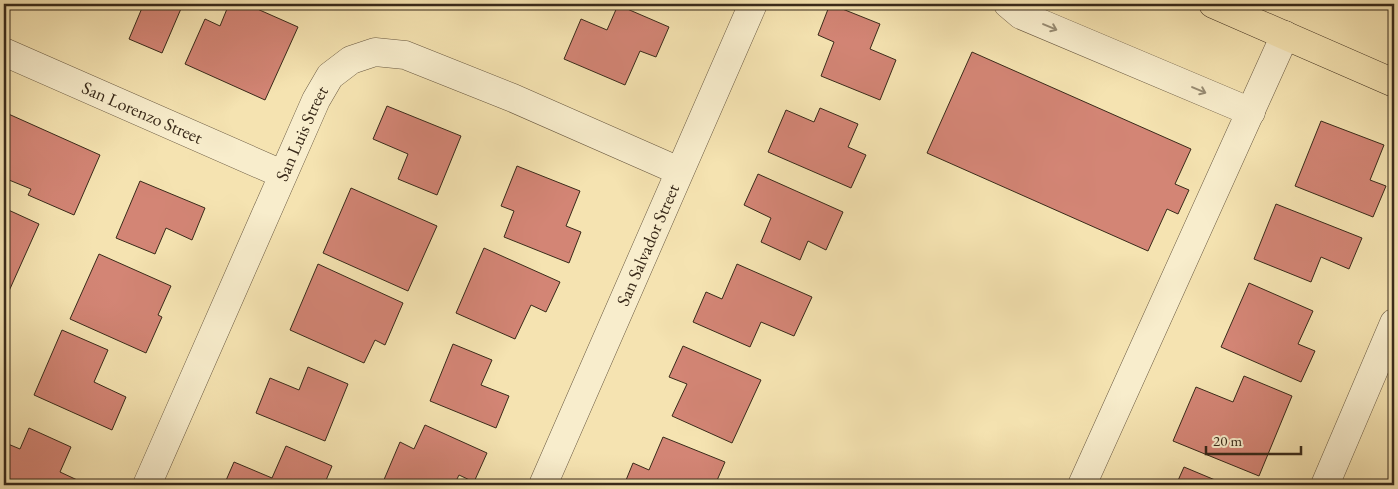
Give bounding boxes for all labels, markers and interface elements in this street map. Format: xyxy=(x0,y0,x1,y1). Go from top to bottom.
one-way arrow xyxy=(1042,23,1057,32)
street label: San Lorenzo Street xyxy=(79,76,207,149)
street label: San Luis Street xyxy=(270,81,333,185)
one-way arrow xyxy=(1191,86,1206,96)
street label: San Salvador Street xyxy=(611,180,684,309)
scale bar xyxy=(1206,424,1300,456)
text: 20 m xyxy=(1213,431,1242,450)

